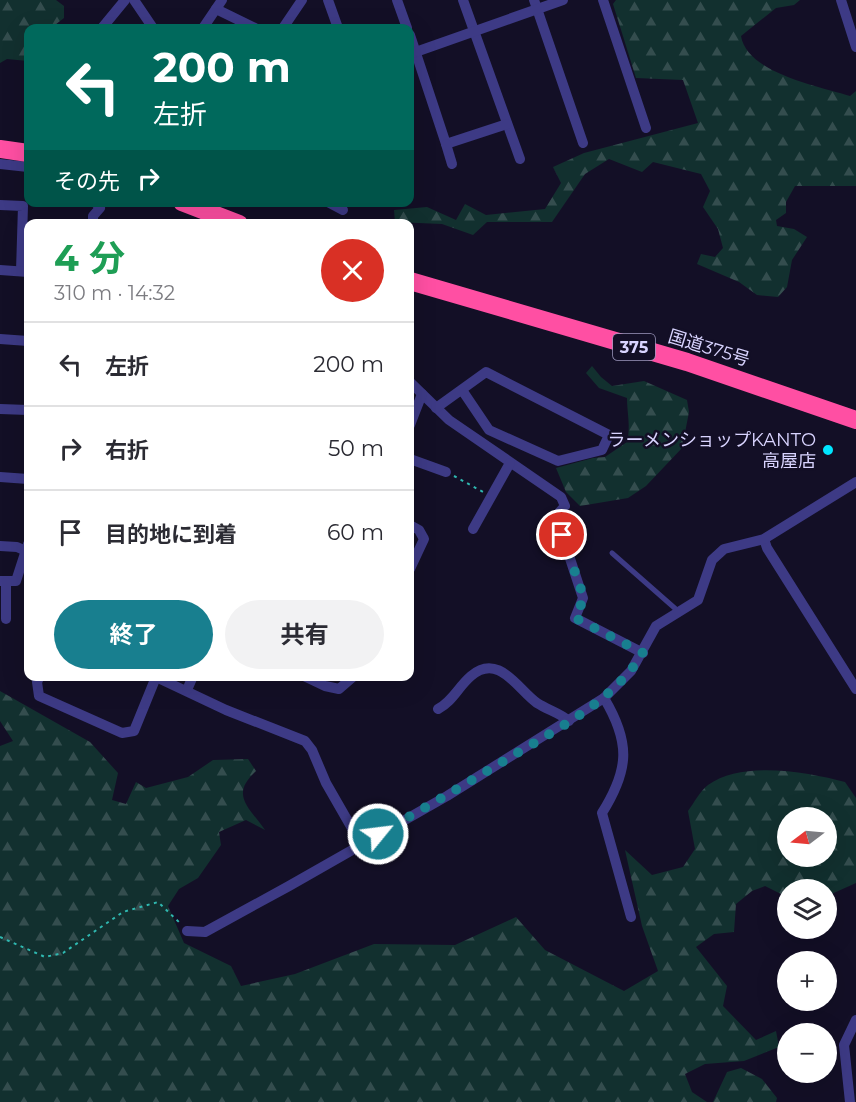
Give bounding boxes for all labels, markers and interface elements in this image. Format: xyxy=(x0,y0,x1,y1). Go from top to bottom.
text: 200 m xyxy=(153,41,291,93)
icon: left xyxy=(54,48,132,126)
text: 左折 xyxy=(153,98,207,131)
icon: right xyxy=(132,162,165,195)
text: その先 xyxy=(54,168,120,195)
text: 4 分 xyxy=(54,236,125,280)
button: close xyxy=(321,239,384,302)
text: 310 m · 14:32 xyxy=(54,281,175,305)
street label: 国道375号 xyxy=(665,325,753,371)
road number: 375 xyxy=(613,334,655,360)
icon: left xyxy=(54,348,87,381)
text: 200 m xyxy=(313,351,384,378)
text: 左折 xyxy=(105,353,149,380)
place label: ラーメンショップKANTO 高屋店 xyxy=(608,429,816,472)
icon: right xyxy=(54,432,87,465)
text: 50 m xyxy=(328,435,384,462)
text: 右折 xyxy=(105,437,149,464)
marker: ラーメンショップKANTO 高屋店 xyxy=(821,443,835,457)
pin xyxy=(536,509,587,560)
icon: arrive xyxy=(54,516,87,549)
icon: arrive xyxy=(545,518,578,551)
text: 60 m xyxy=(327,519,384,546)
text: 目的地に到着 xyxy=(105,521,237,548)
button: 終了 xyxy=(54,600,213,669)
button: 共有 xyxy=(225,600,384,669)
position arrow xyxy=(346,802,410,866)
north arrow xyxy=(777,807,837,867)
map controls xyxy=(777,807,837,1083)
button: layers xyxy=(777,879,837,939)
button: + xyxy=(777,951,837,1011)
button: − xyxy=(777,1023,837,1083)

